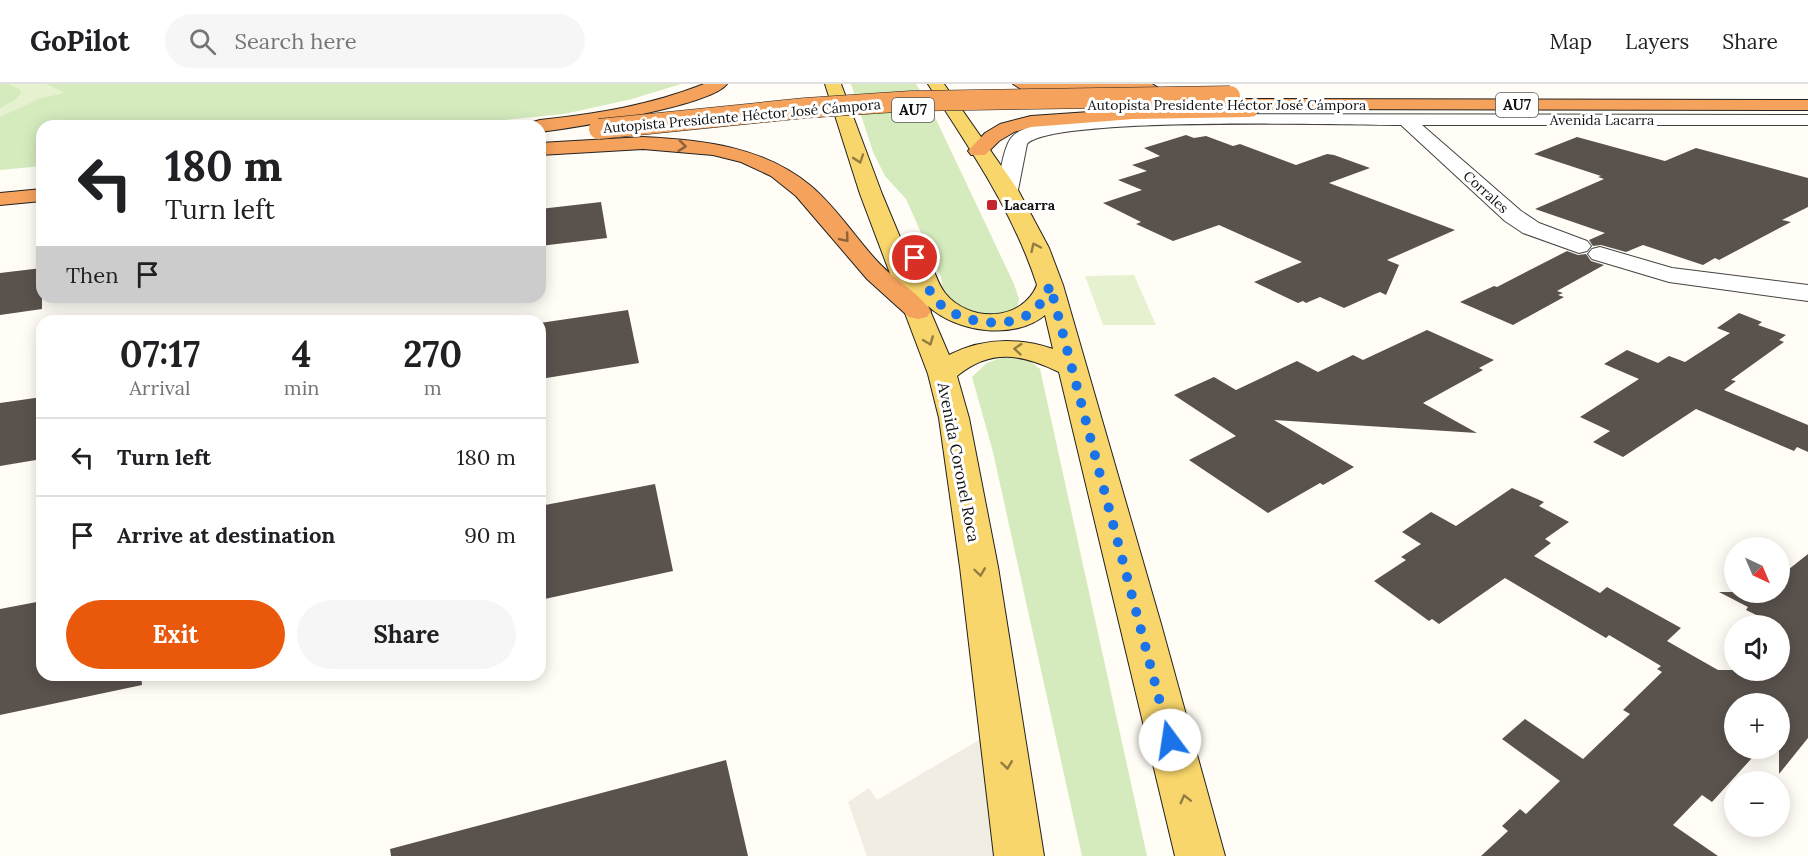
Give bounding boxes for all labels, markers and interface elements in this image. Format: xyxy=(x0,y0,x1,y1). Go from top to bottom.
search box xyxy=(165,14,585,68)
text: GoPilot xyxy=(30,23,129,59)
icon: search xyxy=(186,25,219,58)
text: Search here xyxy=(234,27,357,55)
text: Map xyxy=(1549,28,1592,55)
text: Layers xyxy=(1625,28,1689,55)
text: Share xyxy=(1722,28,1778,55)
road number: AU7 xyxy=(1496,93,1538,117)
street label: Autopista Presidente Héctor José Cámpora xyxy=(601,95,882,137)
street label: Autopista Presidente Héctor José Cámpora xyxy=(1087,96,1366,114)
road number: AU7 xyxy=(892,98,934,122)
street label: Avenida Lacarra xyxy=(1549,111,1654,129)
text: 180 m xyxy=(165,139,282,193)
one-way arrow xyxy=(678,139,687,152)
icon: left xyxy=(66,144,144,222)
one-way arrow xyxy=(852,153,865,164)
street label: Corrales xyxy=(1460,167,1512,217)
text: Turn left xyxy=(165,192,275,226)
place label: Lacarra xyxy=(1004,196,1056,214)
marker: Lacarra xyxy=(985,198,999,212)
one-way arrow xyxy=(837,232,848,243)
pin xyxy=(889,232,940,283)
icon: arrive xyxy=(898,241,931,274)
one-way arrow xyxy=(1031,242,1043,253)
icon: arrive xyxy=(131,258,164,291)
text: Then xyxy=(66,261,119,289)
text: 07:17 xyxy=(120,331,200,377)
text: 4 xyxy=(292,331,311,377)
text: 270 xyxy=(403,331,462,377)
one-way arrow xyxy=(922,335,935,346)
one-way arrow xyxy=(1013,343,1023,356)
text: Arrival xyxy=(129,375,190,400)
text: min xyxy=(284,375,319,400)
text: m xyxy=(424,375,442,400)
street label: Avenida Coronel Roca xyxy=(934,379,984,544)
icon: left xyxy=(66,441,99,474)
text: Turn left xyxy=(117,443,211,471)
text: 180 m xyxy=(457,443,516,471)
icon: arrive xyxy=(66,519,99,552)
text: Arrive at destination xyxy=(117,521,335,549)
text: 90 m xyxy=(464,521,516,549)
north arrow xyxy=(1724,537,1790,603)
map controls xyxy=(1724,537,1790,837)
one-way arrow xyxy=(973,567,985,577)
button: Exit xyxy=(66,600,285,669)
button: Share xyxy=(297,600,516,669)
button: sound xyxy=(1724,615,1790,681)
button: + xyxy=(1724,693,1790,759)
position arrow xyxy=(1138,708,1202,772)
one-way arrow xyxy=(1000,761,1012,770)
button: − xyxy=(1724,771,1790,837)
one-way arrow xyxy=(1180,794,1193,804)

